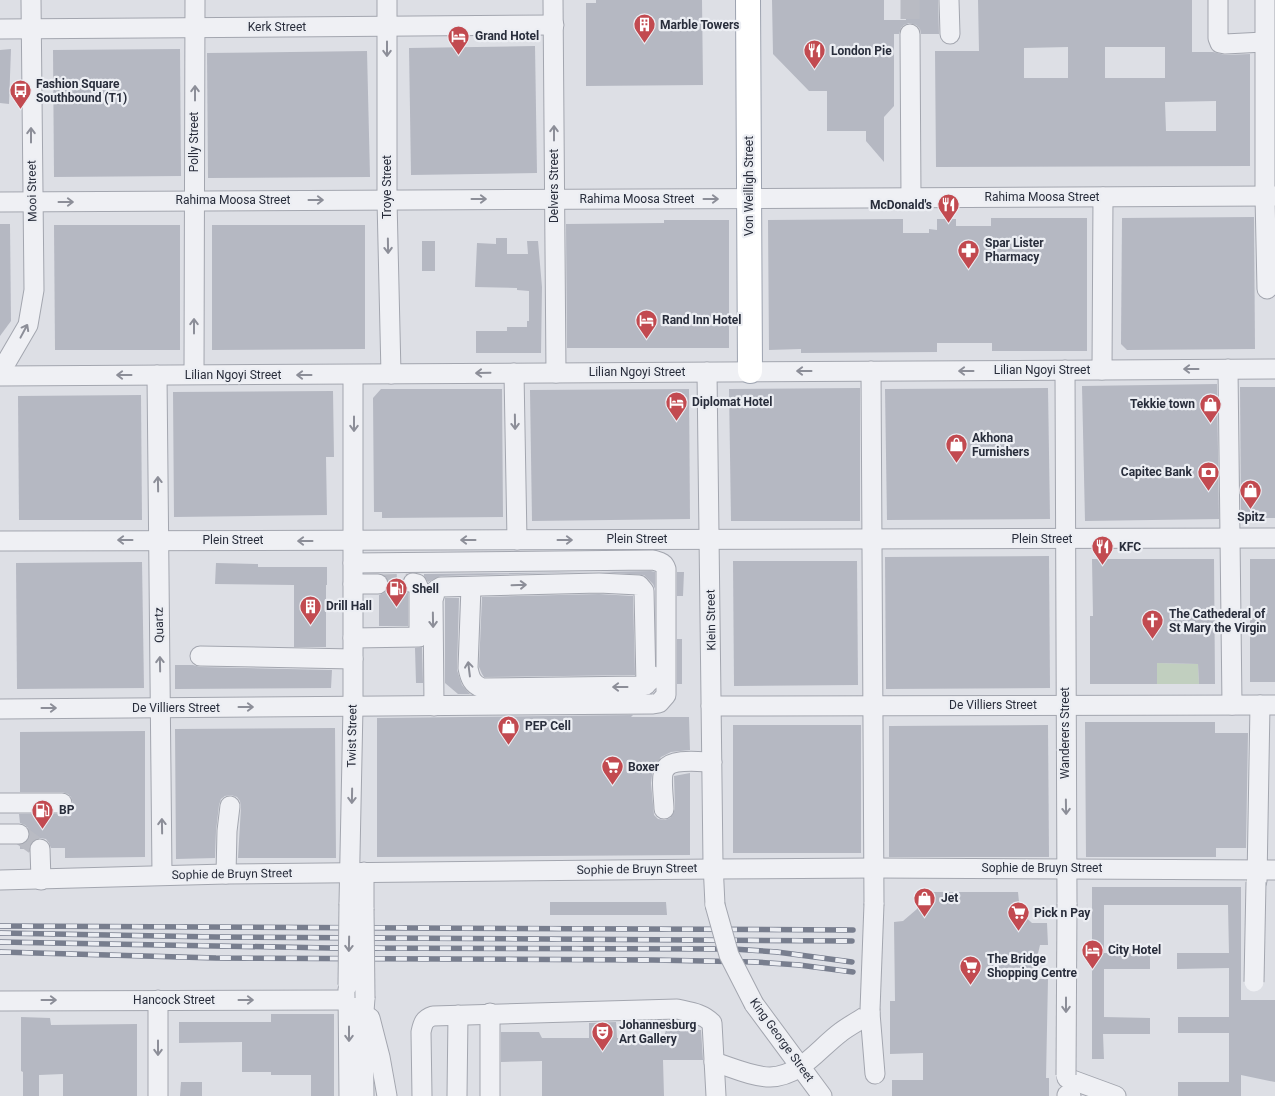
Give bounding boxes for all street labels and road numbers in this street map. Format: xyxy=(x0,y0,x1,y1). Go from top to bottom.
street label: Kerk Street xyxy=(248,20,306,34)
street label: Polly Street xyxy=(187,112,201,172)
street label: Von Weilligh Street xyxy=(742,136,756,236)
street label: Delvers Street xyxy=(547,149,561,223)
street label: Troye Street xyxy=(380,155,394,219)
street label: Mooi Street xyxy=(24,160,40,222)
street label: Rahima Moosa Street xyxy=(985,190,1100,204)
street label: Rahima Moosa Street xyxy=(580,192,695,206)
street label: Rahima Moosa Street xyxy=(176,193,291,207)
street label: Lilian Ngoyi Street xyxy=(994,363,1090,377)
street label: Lilian Ngoyi Street xyxy=(589,365,685,379)
street label: Lilian Ngoyi Street xyxy=(185,368,281,382)
street label: Plein Street xyxy=(606,532,668,546)
street label: Plein Street xyxy=(1011,532,1073,546)
street label: Plein Street xyxy=(202,533,264,547)
street label: Klein Street xyxy=(703,589,719,651)
street label: Quartz xyxy=(152,607,166,643)
street label: Wanderers Street xyxy=(1058,687,1072,779)
street label: De Villiers Street xyxy=(949,698,1037,712)
street label: De Villiers Street xyxy=(132,701,220,715)
street label: Twist Street xyxy=(344,704,360,768)
street label: Sophie de Bruyn Street xyxy=(576,861,698,877)
street label: Sophie de Bruyn Street xyxy=(982,861,1102,875)
street label: Sophie de Bruyn Street xyxy=(171,866,293,882)
street label: Hancock Street xyxy=(133,993,215,1007)
street label: King George Street xyxy=(747,995,817,1085)

